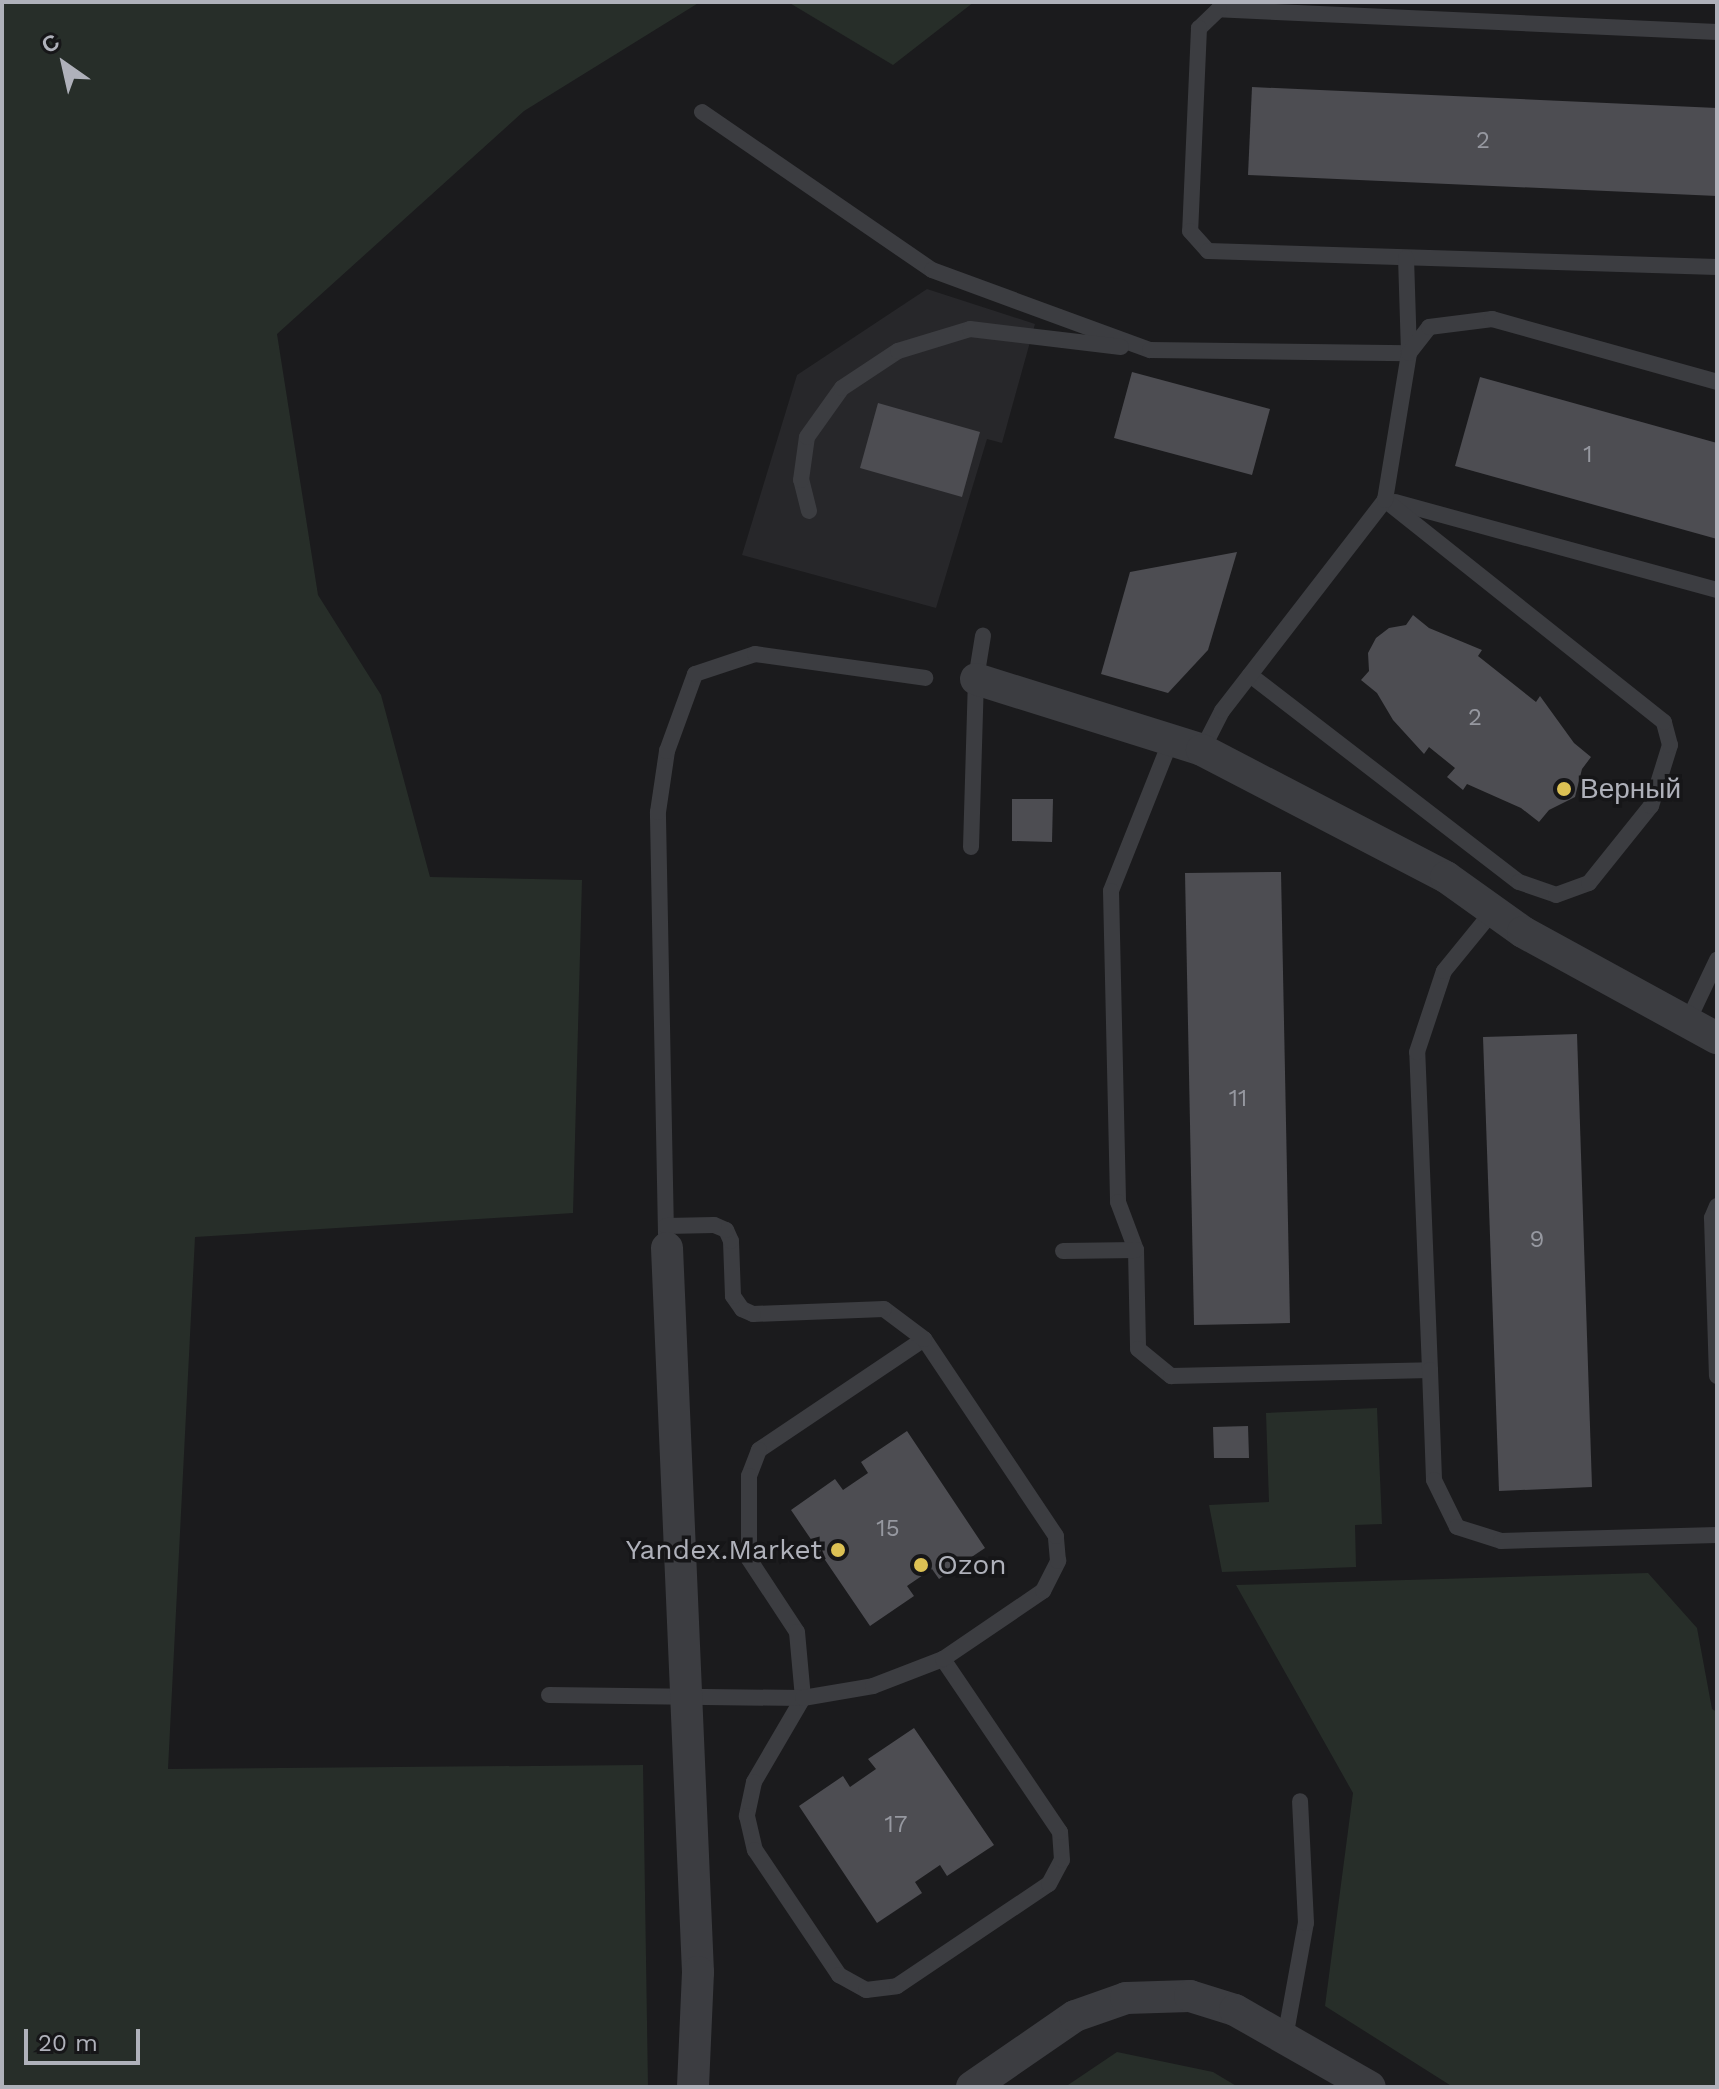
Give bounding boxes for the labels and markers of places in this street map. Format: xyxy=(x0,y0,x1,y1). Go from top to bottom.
place label: Верный xyxy=(1580,772,1681,806)
marker: Верный xyxy=(1555,780,1573,798)
place label: Yandex.Market xyxy=(626,1533,822,1567)
marker: Yandex.Market xyxy=(829,1541,847,1559)
place label: Ozon xyxy=(937,1548,1007,1582)
marker: Ozon xyxy=(912,1556,930,1574)

